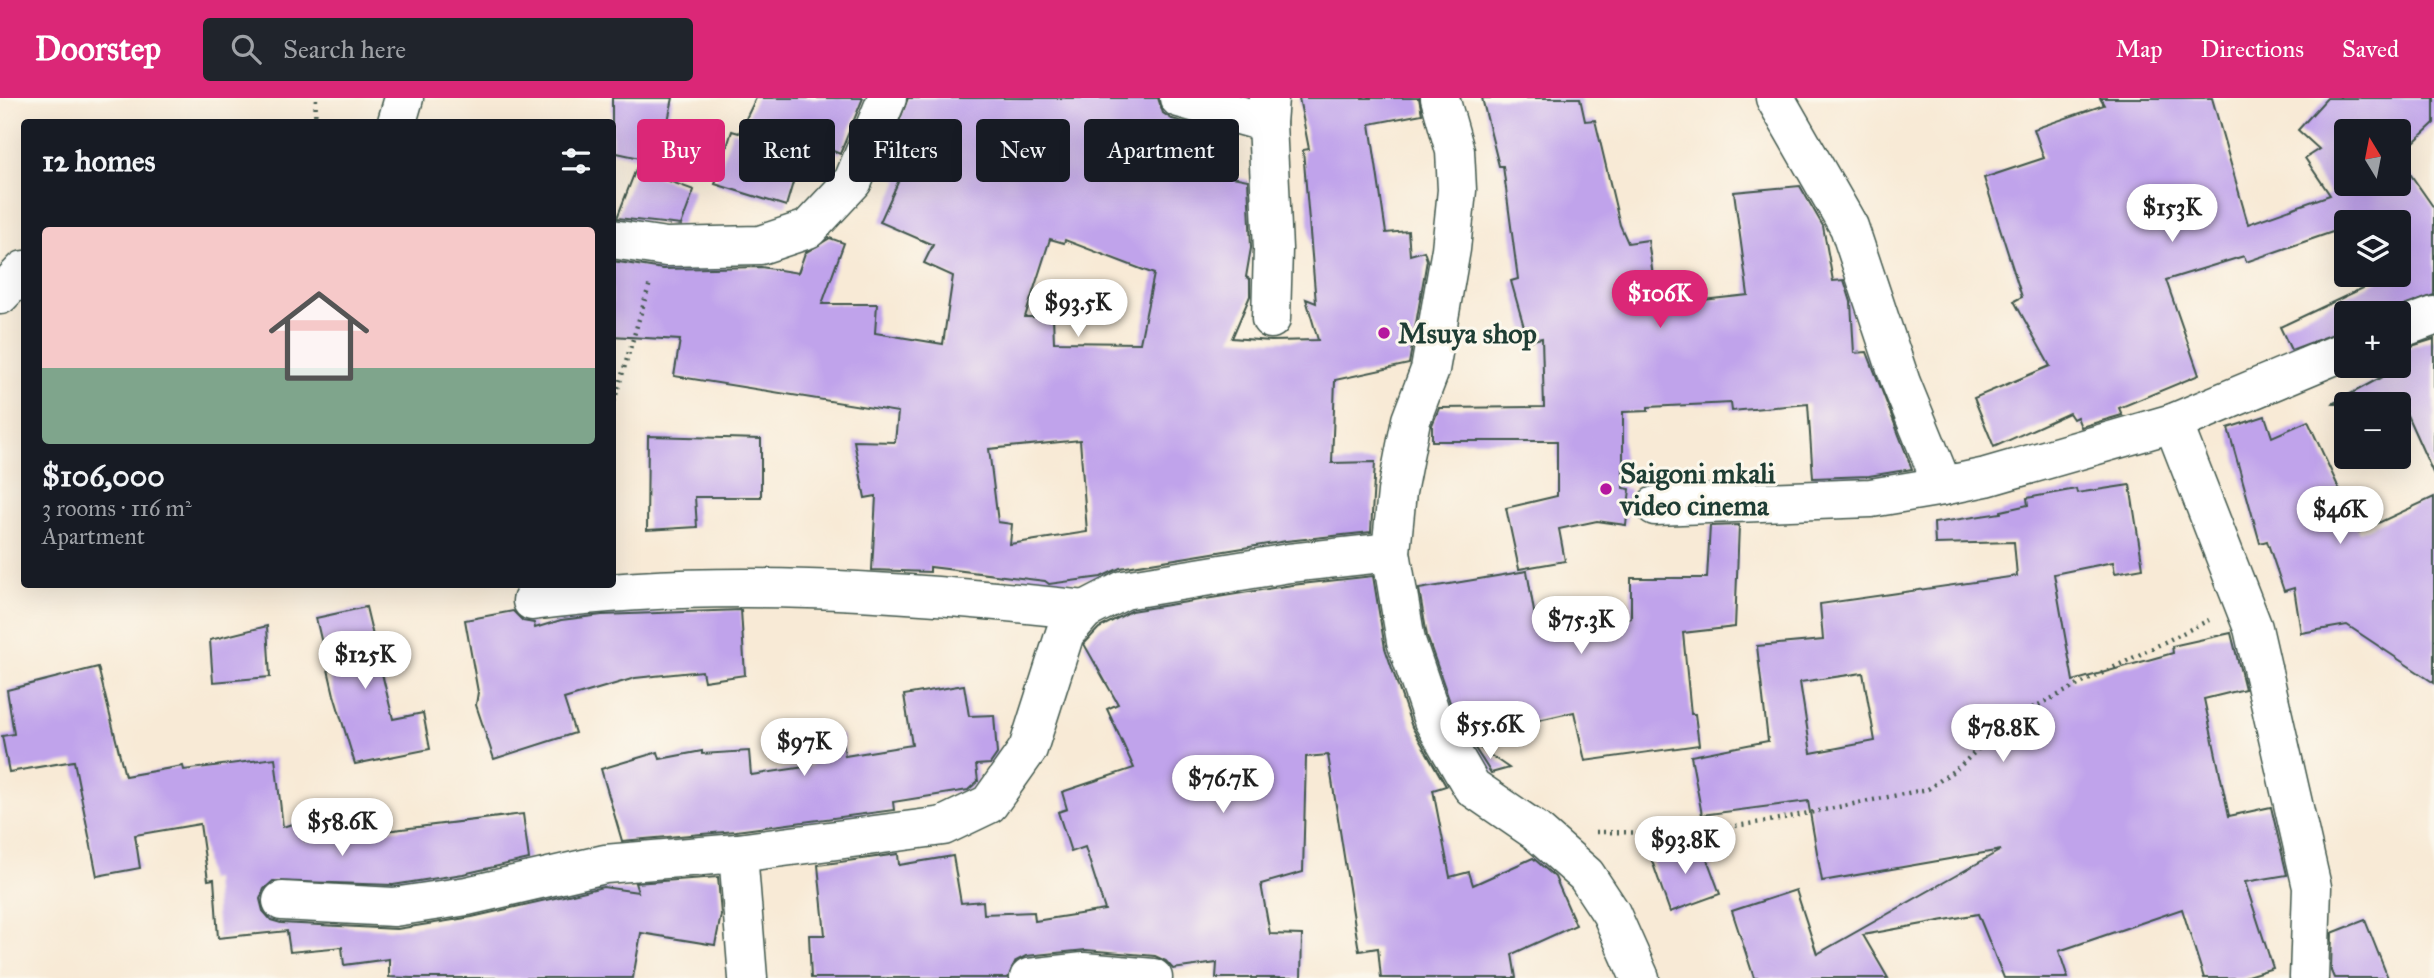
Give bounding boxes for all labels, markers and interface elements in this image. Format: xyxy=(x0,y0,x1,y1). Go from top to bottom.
search box xyxy=(203,18,693,81)
text: Doorstep xyxy=(35,29,161,69)
icon: search xyxy=(227,30,265,68)
text: Search here xyxy=(283,33,406,65)
text: Map xyxy=(2116,34,2163,64)
text: Directions xyxy=(2201,34,2304,64)
text: Saved xyxy=(2342,34,2399,64)
chip: Buy xyxy=(637,119,725,182)
chip: Rent xyxy=(739,119,835,182)
chip: Filters xyxy=(849,119,962,182)
chip: New xyxy=(976,119,1070,182)
chip: Apartment xyxy=(1084,119,1239,182)
north arrow xyxy=(2334,119,2412,196)
map controls xyxy=(2334,119,2411,469)
icon: filters xyxy=(557,142,595,180)
text: 12 homes xyxy=(42,143,155,179)
pin: $153K xyxy=(2123,184,2221,244)
text: $153K xyxy=(2143,193,2201,221)
button: layers xyxy=(2334,210,2411,287)
pin: $106K xyxy=(1611,271,1709,330)
icon: home xyxy=(256,273,382,399)
text: $106K xyxy=(1628,279,1692,307)
pin: $93.5K xyxy=(1021,280,1135,339)
text: $93.5K xyxy=(1045,288,1111,316)
button: + xyxy=(2334,301,2411,378)
place label: Msuya shop xyxy=(1398,316,1537,351)
marker: Msuya shop xyxy=(1376,325,1392,341)
button: − xyxy=(2334,392,2411,469)
place label: Saigoni mkali video cinema xyxy=(1619,456,1776,523)
text: $106,000 xyxy=(42,458,165,494)
marker: Saigoni mkali video cinema xyxy=(1598,481,1614,497)
pin: $46K xyxy=(2299,486,2381,546)
text: 3 rooms · 116 m² xyxy=(42,494,192,522)
text: $46K xyxy=(2313,495,2367,523)
text: Apartment xyxy=(42,522,145,550)
pin: $75.3K xyxy=(1524,596,1638,656)
text: $75.3K xyxy=(1548,605,1614,633)
pin: $125K xyxy=(316,632,414,691)
text: $125K xyxy=(334,640,396,668)
pin: $55.6K xyxy=(1433,702,1547,761)
pin: $78.8K xyxy=(1946,704,2060,764)
text: $55.6K xyxy=(1456,710,1524,738)
text: $78.8K xyxy=(1967,713,2039,741)
pin: $97K xyxy=(763,718,845,778)
text: $97K xyxy=(777,727,831,755)
pin: $76.7K xyxy=(1166,756,1280,815)
text: $76.7K xyxy=(1188,764,1258,792)
pin: $58.6K xyxy=(285,798,399,858)
text: $58.6K xyxy=(307,807,377,835)
pin: $93.8K xyxy=(1628,816,1742,876)
text: $93.8K xyxy=(1651,825,1719,853)

